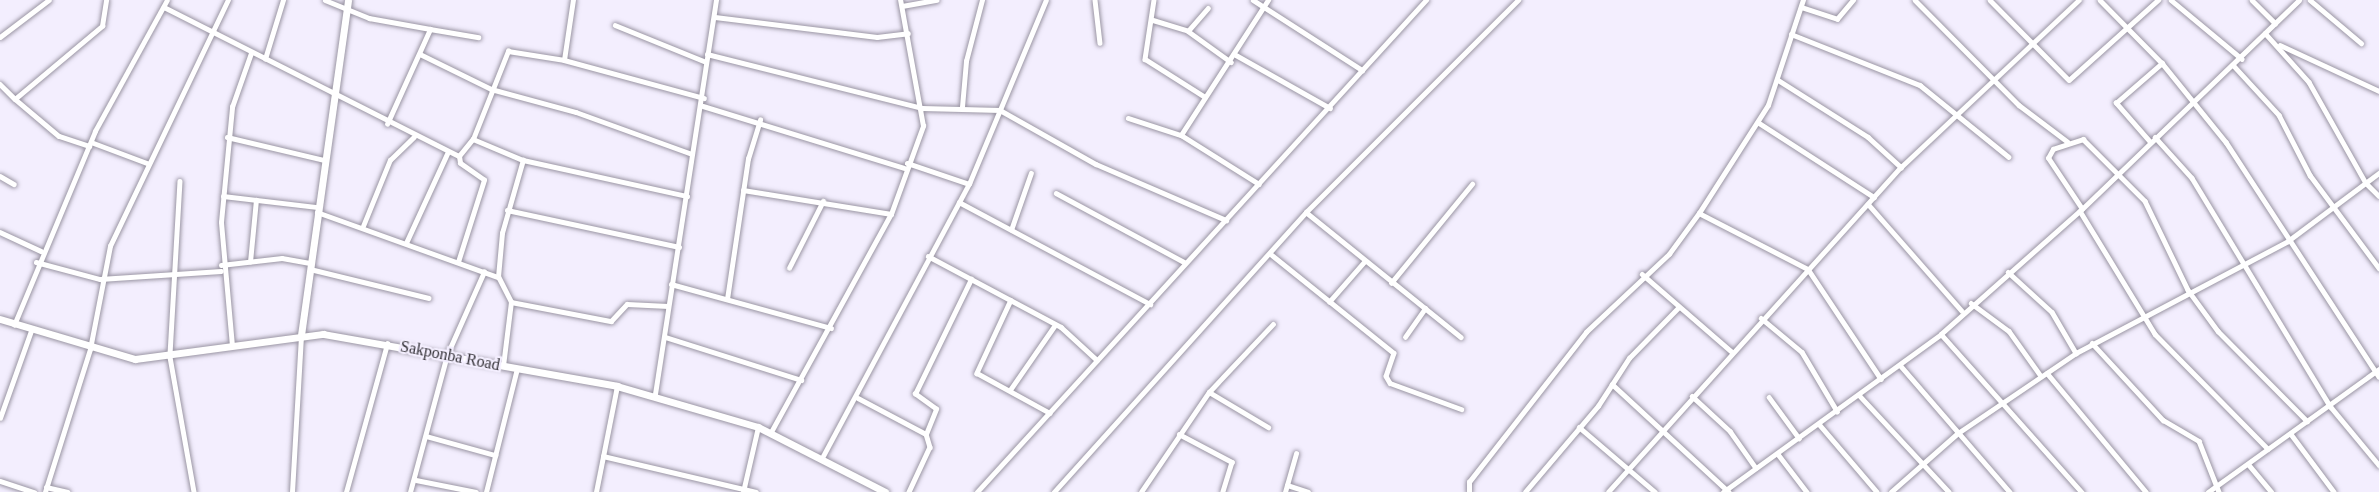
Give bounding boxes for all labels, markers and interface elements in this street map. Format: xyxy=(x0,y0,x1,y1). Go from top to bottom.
street label: Sakponba Road xyxy=(399,337,501,375)

